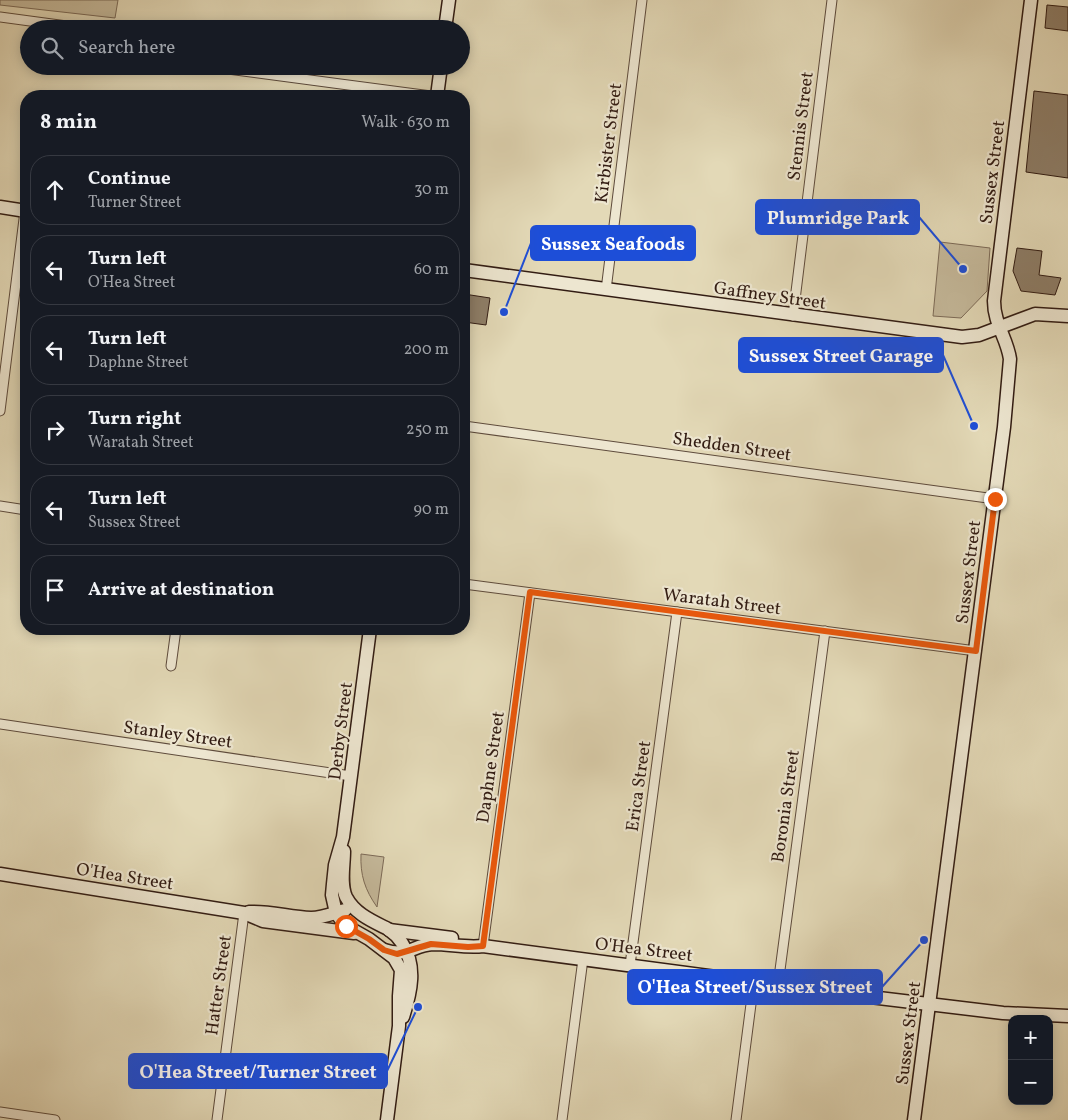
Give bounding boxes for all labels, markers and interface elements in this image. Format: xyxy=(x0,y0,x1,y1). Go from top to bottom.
search box xyxy=(20,20,470,75)
icon: search xyxy=(38,34,66,62)
text: Search here xyxy=(78,35,175,61)
street label: Stennis Street xyxy=(782,70,821,182)
street label: Kirbister Street xyxy=(590,82,629,205)
text: 8 min xyxy=(40,108,97,137)
text: Walk · 630 m xyxy=(361,112,450,134)
street label: Sussex Street xyxy=(975,119,1012,225)
text: Continue xyxy=(88,166,171,192)
icon: ahead xyxy=(41,176,69,204)
text: 30 m xyxy=(414,179,449,201)
text: Turner Street xyxy=(88,192,181,214)
callout: Plumridge Park xyxy=(756,200,919,234)
text: Plumridge Park xyxy=(767,206,910,232)
callout: Sussex Seafoods xyxy=(531,226,695,260)
text: Sussex Seafoods xyxy=(541,232,685,258)
text: Turn left xyxy=(88,246,167,272)
icon: left xyxy=(41,256,69,284)
text: 60 m xyxy=(414,259,449,281)
text: O'Hea Street xyxy=(88,272,175,294)
street label: Gaffney Street xyxy=(712,276,828,317)
text: Turn left xyxy=(88,326,167,352)
icon: left xyxy=(41,336,69,364)
callout: Sussex Street Garage xyxy=(739,338,943,372)
text: 200 m xyxy=(404,339,449,361)
text: Sussex Street Garage xyxy=(749,344,934,370)
text: Daphne Street xyxy=(88,352,188,374)
text: Turn right xyxy=(88,406,181,432)
icon: right xyxy=(41,416,69,444)
text: 250 m xyxy=(406,419,449,441)
street label: Shedden Street xyxy=(671,427,793,468)
text: Waratah Street xyxy=(88,432,194,454)
text: Turn left xyxy=(88,486,167,512)
route end xyxy=(984,488,1007,511)
icon: left xyxy=(41,496,69,524)
text: 90 m xyxy=(413,499,449,521)
text: Sussex Street xyxy=(88,512,181,534)
street label: Sussex Street xyxy=(951,519,988,625)
icon: arrive xyxy=(41,576,69,604)
text: Arrive at destination xyxy=(88,577,274,603)
street label: Waratah Street xyxy=(661,583,782,622)
street label: Derby Street xyxy=(323,681,360,782)
street label: Daphne Street xyxy=(471,710,512,825)
street label: Stanley Street xyxy=(122,715,234,755)
street label: Erica Street xyxy=(621,739,658,833)
street label: Boronia Street xyxy=(766,748,807,864)
street label: O'Hea Street xyxy=(74,857,175,898)
route start xyxy=(335,915,358,938)
street label: O'Hea Street xyxy=(594,932,694,969)
street label: Hatter Street xyxy=(200,933,239,1037)
callout: O'Hea Street/Sussex Street xyxy=(628,970,882,1004)
text: O'Hea Street/Sussex Street xyxy=(638,975,872,1001)
street label: Sussex Street xyxy=(891,980,928,1086)
map controls xyxy=(1008,1015,1053,1105)
button: + xyxy=(1008,1015,1053,1060)
callout: O'Hea Street/Turner Street xyxy=(129,1054,387,1088)
text: O'Hea Street/Turner Street xyxy=(139,1060,377,1086)
button: − xyxy=(1008,1060,1053,1105)

